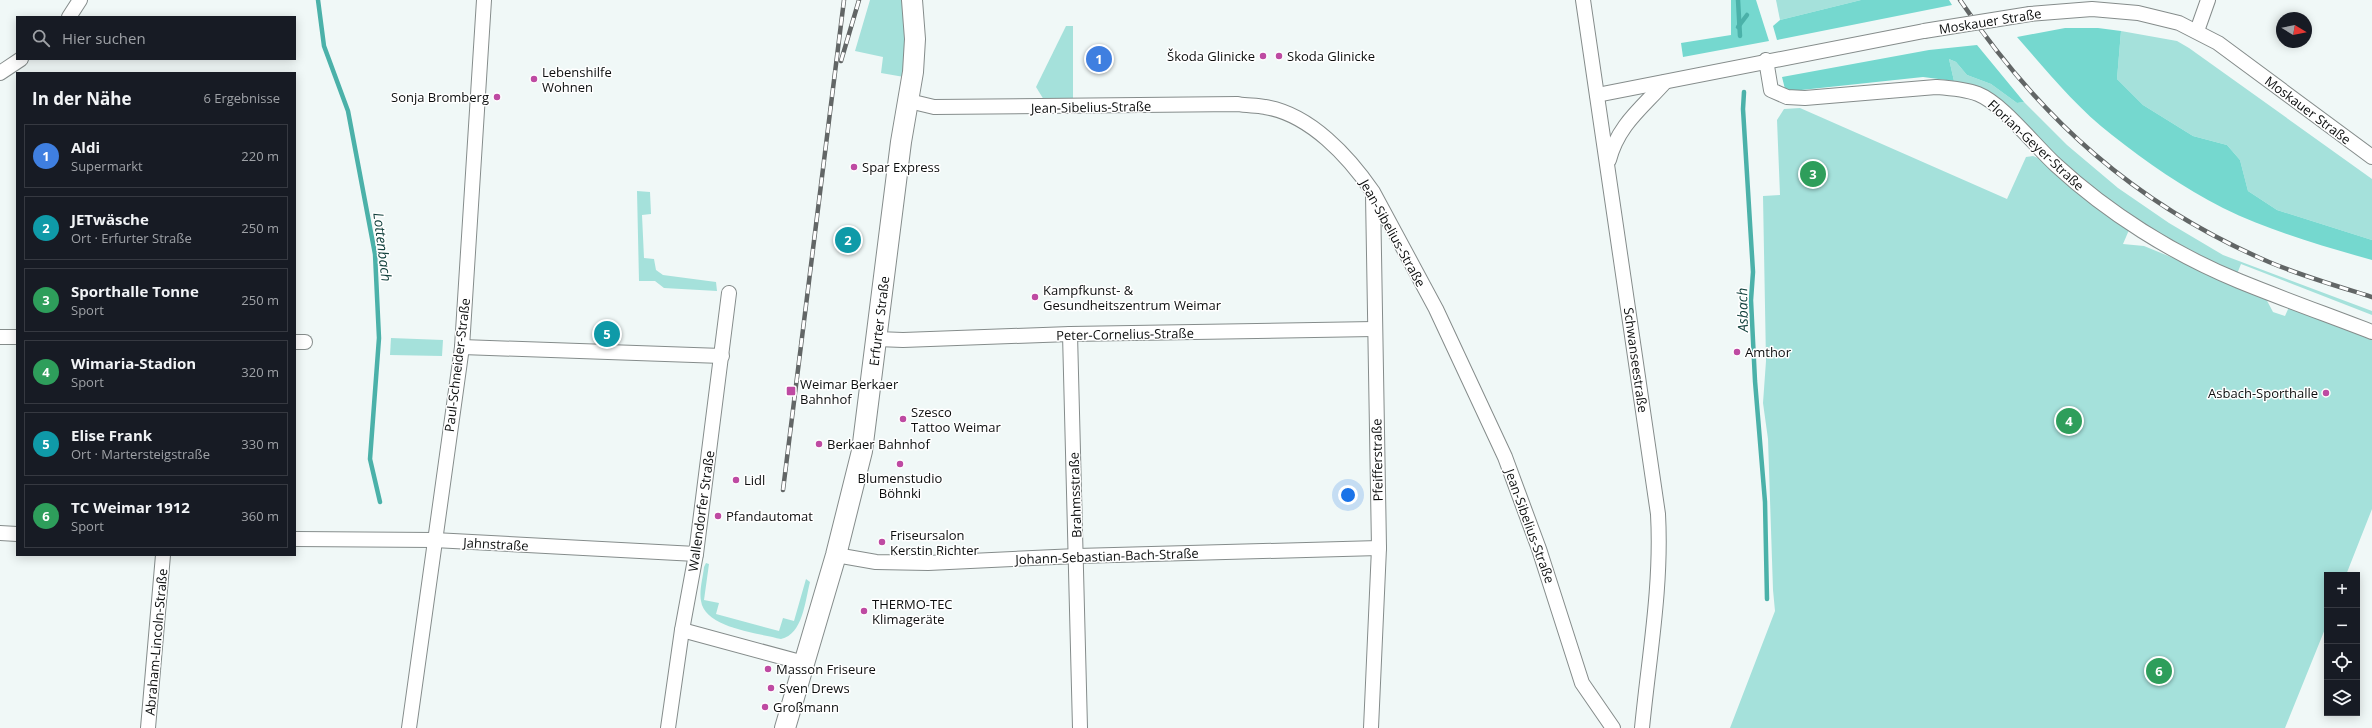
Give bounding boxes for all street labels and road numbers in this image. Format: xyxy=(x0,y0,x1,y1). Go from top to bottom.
street label: Moskauer Straße xyxy=(1938,4,2042,38)
street label: Moskauer Straße xyxy=(2261,72,2355,148)
street label: Florian-Geyer-Straße xyxy=(1984,96,2088,194)
street label: Jean-Sibelius-Straße xyxy=(1029,97,1151,117)
street label: Jean-Sibelius-Straße xyxy=(1355,174,1430,290)
street label: Erfurter Straße xyxy=(865,275,893,367)
street label: Paul-Schneider-Straße xyxy=(440,297,474,433)
street label: Schwanseestraße xyxy=(1620,306,1652,414)
street label: Peter-Cornelius-Straße xyxy=(1056,324,1194,344)
street label: Pfeifferstraße xyxy=(1367,418,1387,502)
street label: Wallendorfer Straße xyxy=(684,449,718,573)
street label: Brahmsstraße xyxy=(1065,452,1085,538)
street label: Jean-Sibelius-Straße xyxy=(1500,464,1559,586)
street label: Jahnstraße xyxy=(461,533,529,555)
street label: Johann-Sebastian-Bach-Straße xyxy=(1013,544,1199,568)
street label: Abraham-Lincoln-Straße xyxy=(141,568,171,716)

